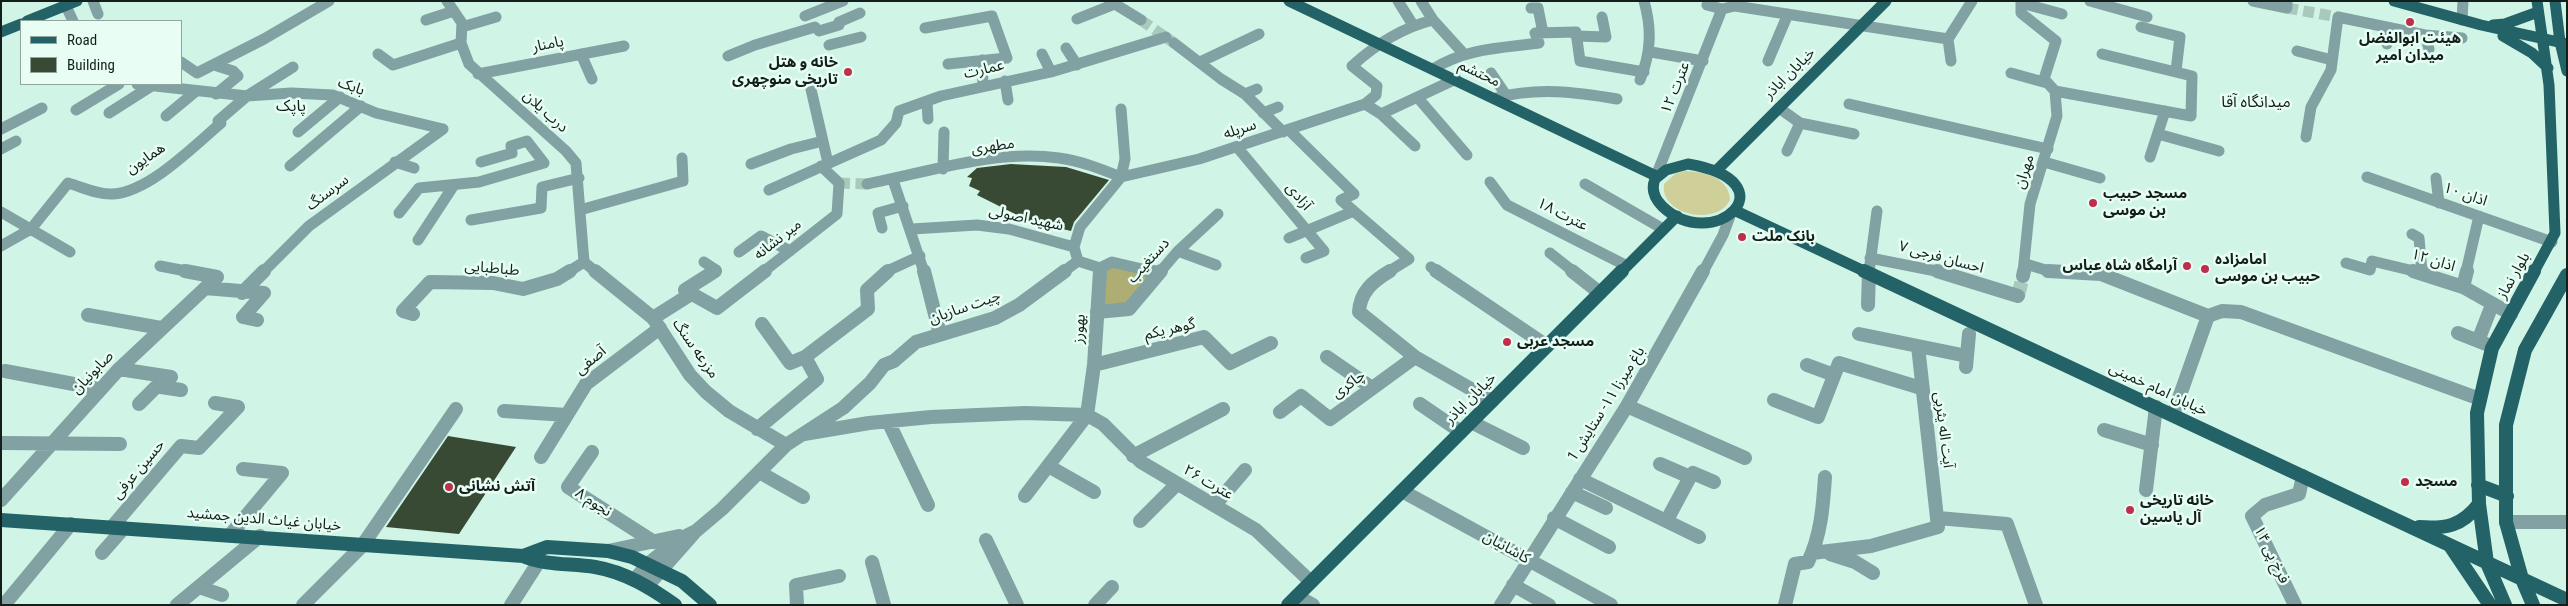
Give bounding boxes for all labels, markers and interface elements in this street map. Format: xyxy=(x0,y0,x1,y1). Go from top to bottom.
marker: هیئت ابوالفضل میدان امیر xyxy=(2404,16,2416,28)
legend xyxy=(20,20,182,85)
place label: هیئت ابوالفضل میدان امیر xyxy=(2359,30,2461,65)
text: Road xyxy=(67,31,97,49)
street label: پامنار xyxy=(531,33,565,57)
street label: خیابان اباذر xyxy=(1760,44,1820,104)
place label: خانه و هتل تاریخی منوچهری xyxy=(732,54,838,89)
text: Building xyxy=(67,56,115,74)
street label: عمارت xyxy=(962,57,1006,83)
street label: محتشم xyxy=(1455,57,1503,91)
street label: عترت ۱۲ xyxy=(1657,59,1695,117)
marker: خانه و هتل تاریخی منوچهری xyxy=(842,66,854,78)
street label: بابک xyxy=(335,74,367,100)
street label: درب یلان xyxy=(519,87,571,137)
district label: میدانگاه آقا xyxy=(2221,93,2291,113)
district label: پاپک xyxy=(276,97,306,117)
street label: سرپله xyxy=(1221,116,1259,144)
street label: مطهری xyxy=(970,135,1016,159)
street label: همایون xyxy=(123,139,169,179)
street label: مهران xyxy=(2011,153,2039,191)
street label: سرسنگ xyxy=(303,171,353,215)
street label: آزادی xyxy=(1281,179,1315,215)
street label: اذان ۱۰ xyxy=(2441,179,2489,211)
place label: مسجد حبیب بن موسی xyxy=(2103,185,2187,220)
street label: عترت ۱۸ xyxy=(1534,195,1590,235)
marker: مسجد حبیب بن موسی xyxy=(2087,197,2099,209)
street label: شهید اصولی xyxy=(987,202,1065,236)
street label: میر نشانه xyxy=(751,216,805,264)
place label: بانک ملت xyxy=(1752,228,1815,246)
marker: بانک ملت xyxy=(1736,231,1748,243)
street label: دستغیب xyxy=(1124,235,1174,287)
street label: احسان فرجی ۷ xyxy=(1897,238,1985,278)
street label: اذان ۱۲ xyxy=(2409,246,2457,276)
street label: بلوار نماز xyxy=(2494,250,2534,302)
place label: امامزاده حبیب بن موسی xyxy=(2215,251,2320,286)
place label: آرامگاه شاه عباس xyxy=(2062,257,2177,275)
street label: طباطبایی xyxy=(464,258,520,280)
marker: آرامگاه شاه عباس xyxy=(2181,260,2193,272)
marker: امامزاده حبیب بن موسی xyxy=(2199,263,2211,275)
street label: چیت سازیان xyxy=(927,287,1003,329)
street label: بهورز xyxy=(1070,314,1090,344)
street label: گوهر یکم xyxy=(1143,315,1197,345)
street label: مزرعه سنگ xyxy=(668,316,722,382)
place label: مسجد عربی xyxy=(1517,333,1594,351)
marker: مسجد عربی xyxy=(1501,336,1513,348)
street label: آصفی xyxy=(572,343,610,379)
street label: باغ میرزا ۱۱- ستایش 1 xyxy=(1565,344,1649,464)
street label: صابونیان xyxy=(68,348,118,398)
street label: خیابان امام خمینی xyxy=(2106,359,2210,421)
street label: چاکری xyxy=(1329,367,1369,403)
street label: خیابان اباذر xyxy=(1441,369,1501,429)
street label: آیت اله یثربی xyxy=(1929,391,1957,469)
street label: حسین عرفی xyxy=(109,437,169,503)
street label: عترت ۲۶ xyxy=(1180,462,1236,504)
place label: مسجد xyxy=(2415,473,2457,491)
marker: مسجد xyxy=(2399,476,2411,488)
place label: آتش نشانی xyxy=(459,478,535,496)
marker: آتش نشانی xyxy=(443,481,455,493)
street label: نجوم ۸ xyxy=(571,485,615,521)
place label: خانه تاریخی آل یاسین xyxy=(2140,492,2214,527)
street label: خیابان غیاث الدین جمشید xyxy=(186,504,342,536)
marker: خانه تاریخی آل یاسین xyxy=(2124,504,2136,516)
street label: فرخ پی ۱۴ xyxy=(2249,523,2293,587)
street label: کاشانیان xyxy=(1479,528,1533,568)

